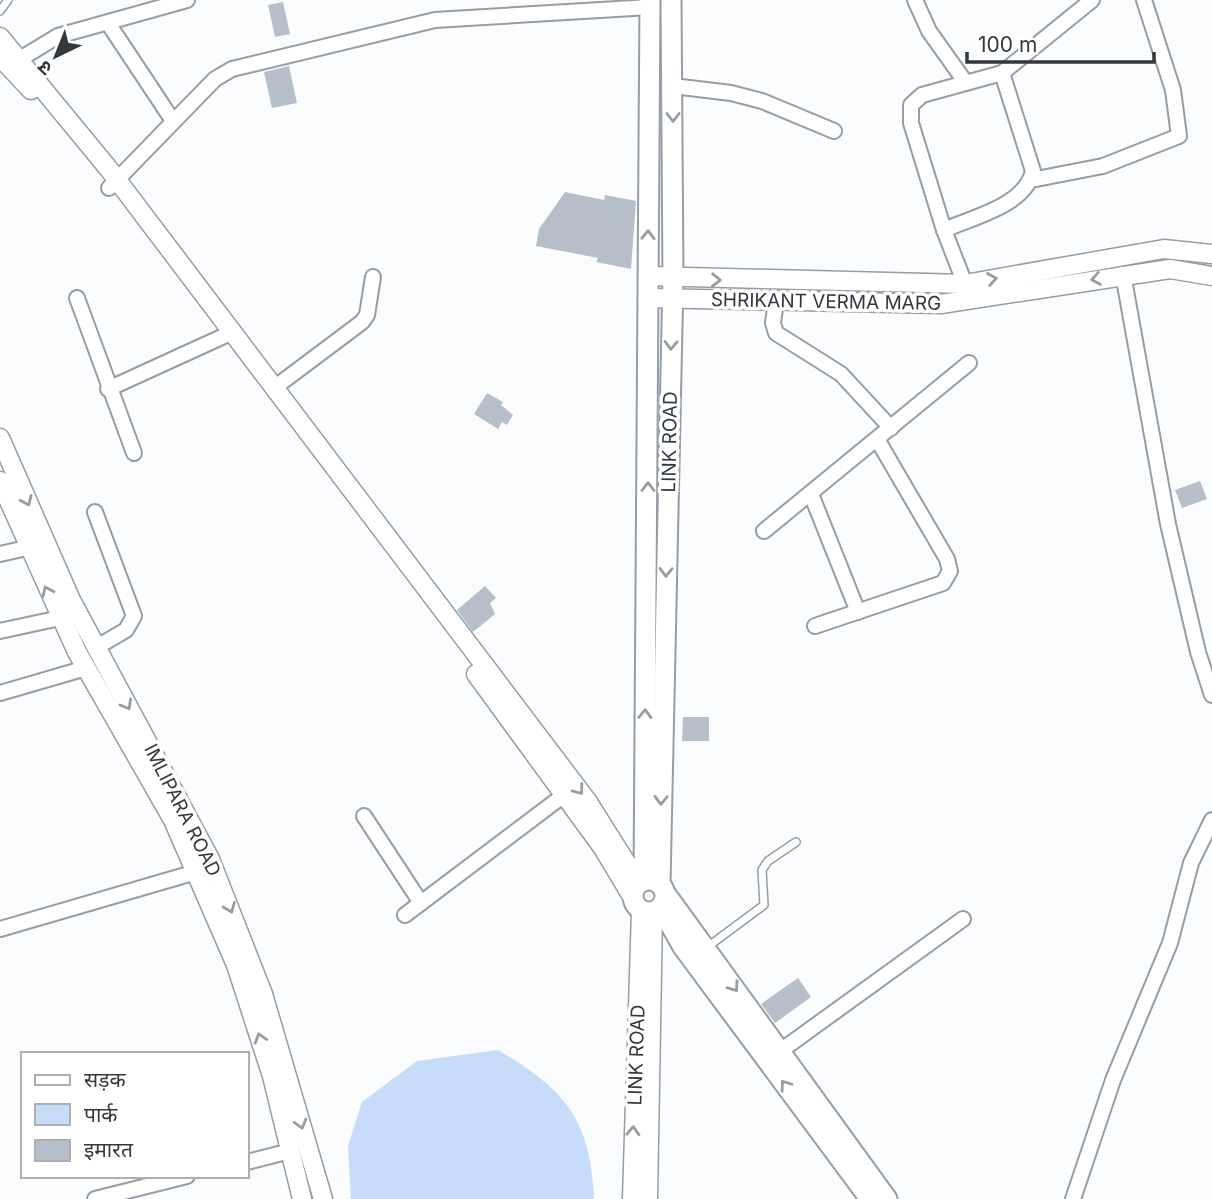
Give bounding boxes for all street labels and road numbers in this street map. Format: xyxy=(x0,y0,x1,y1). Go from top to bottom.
street label: SHRIKANT VERMA MARG xyxy=(711,288,941,315)
street label: LINK ROAD xyxy=(657,391,682,493)
street label: IMLIPARA ROAD xyxy=(139,740,226,880)
street label: LINK ROAD xyxy=(623,1004,650,1106)

